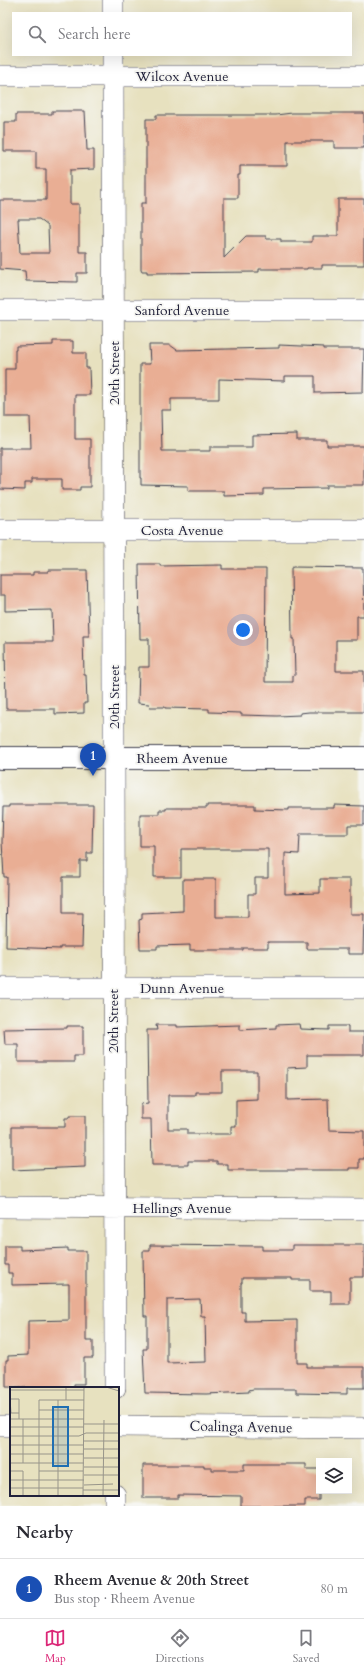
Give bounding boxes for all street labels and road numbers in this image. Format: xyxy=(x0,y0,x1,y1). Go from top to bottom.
street label: Wilcox Avenue xyxy=(134,67,229,86)
street label: Sanford Avenue xyxy=(135,301,229,320)
street label: 20th Street xyxy=(105,340,124,405)
street label: Costa Avenue xyxy=(141,521,223,540)
street label: 20th Street xyxy=(105,664,124,729)
street label: Rheem Avenue xyxy=(136,749,228,768)
street label: Dunn Avenue xyxy=(140,979,224,998)
street label: 20th Street xyxy=(104,988,123,1053)
street label: Hellings Avenue xyxy=(133,1199,231,1218)
street label: Coalinga Avenue xyxy=(189,1417,293,1437)

